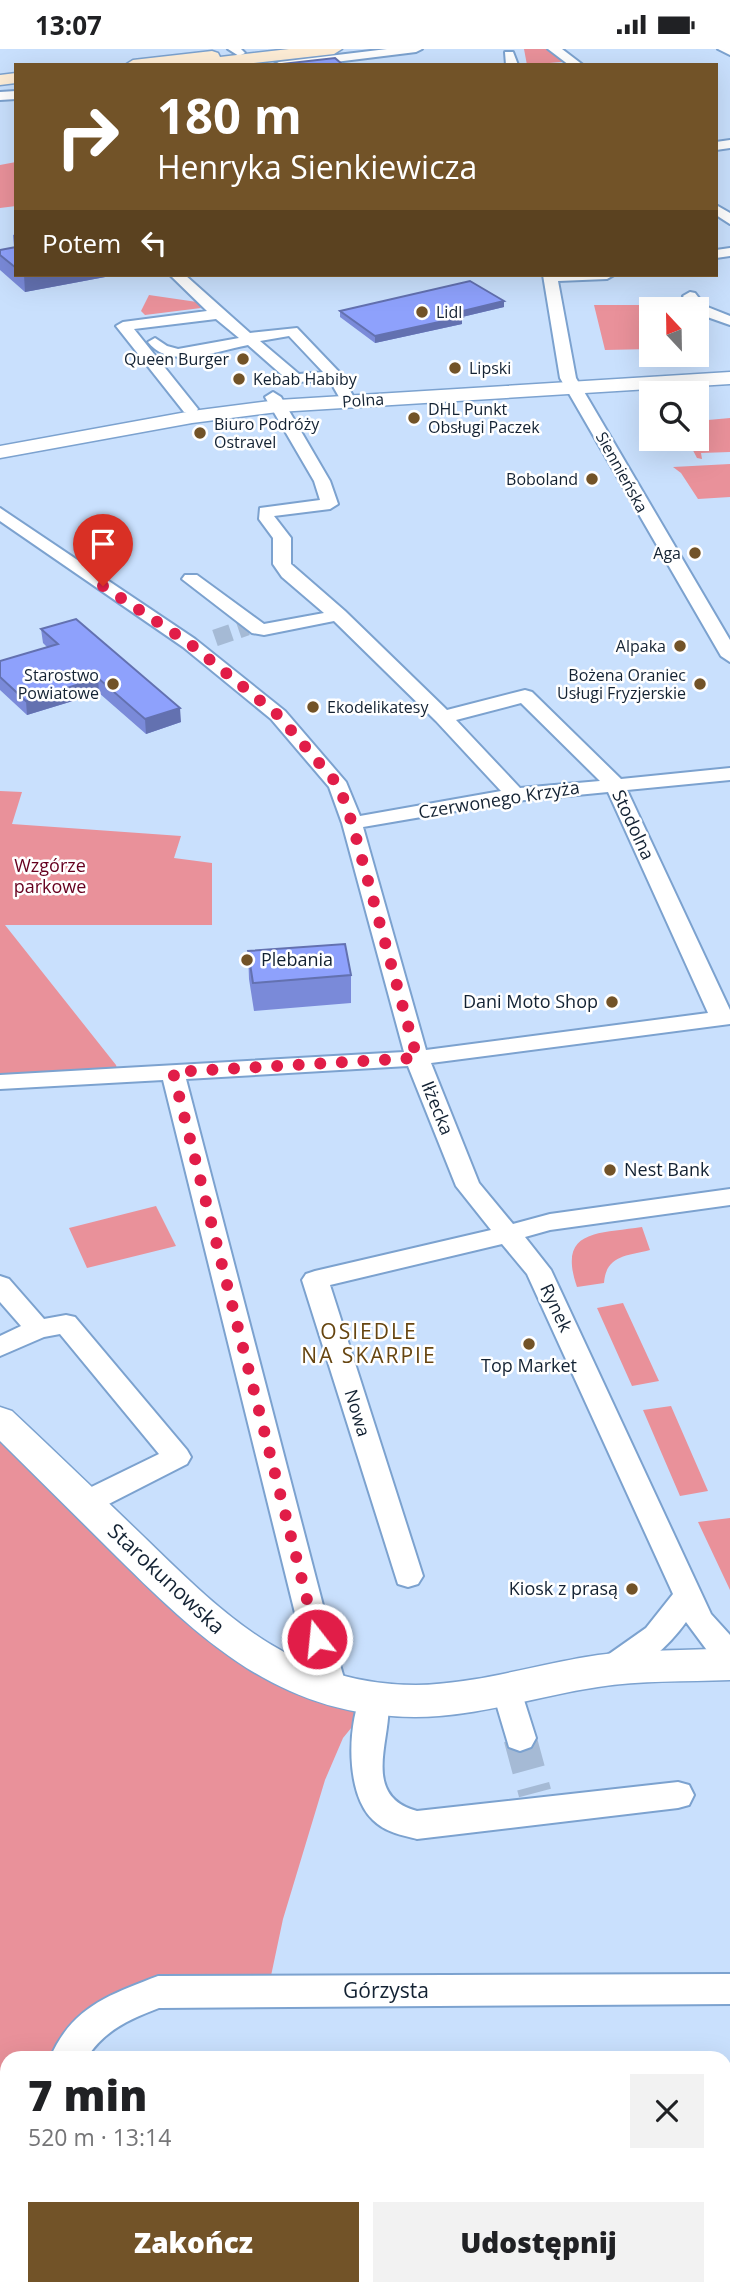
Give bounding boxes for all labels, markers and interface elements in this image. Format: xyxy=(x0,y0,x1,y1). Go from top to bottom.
text: 13:07 xyxy=(35,7,102,43)
text: 180 m xyxy=(157,82,302,148)
icon: right xyxy=(42,91,133,182)
text: Henryka Sienkiewicza xyxy=(157,145,477,188)
icon: left xyxy=(135,224,173,262)
text: Potem xyxy=(42,225,121,261)
north arrow xyxy=(639,297,709,367)
map controls xyxy=(639,297,709,451)
place label: Lidl xyxy=(436,301,462,323)
marker: Lidl xyxy=(414,304,430,320)
place label: Queen Burger xyxy=(124,348,229,370)
marker: Queen Burger xyxy=(235,351,251,367)
place label: Lipski xyxy=(469,357,511,379)
marker: Lipski xyxy=(447,360,463,376)
place label: Kebab Habiby xyxy=(253,368,358,390)
marker: Kebab Habiby xyxy=(231,371,247,387)
button: search xyxy=(639,381,709,451)
street label: Polna xyxy=(341,388,385,412)
place label: DHL Punkt Obsługi Paczek xyxy=(428,398,540,438)
marker: DHL Punkt Obsługi Paczek xyxy=(406,410,422,426)
place label: Biuro Podróży Ostravel xyxy=(214,413,320,453)
marker: Biuro Podróży Ostravel xyxy=(192,425,208,441)
street label: Siennieńska xyxy=(591,428,653,516)
place label: Boboland xyxy=(506,468,578,490)
marker: Boboland xyxy=(584,471,600,487)
pin xyxy=(73,514,133,586)
icon: arrive xyxy=(84,525,122,563)
place label: Aga xyxy=(653,542,681,564)
marker: Aga xyxy=(687,545,703,561)
place label: Alpaka xyxy=(616,635,666,657)
marker: Alpaka xyxy=(672,638,688,654)
place label: Starostwo Powiatowe xyxy=(18,664,99,704)
place label: Bożena Oraniec Usługi Fryzjerskie xyxy=(557,664,686,704)
marker: Starostwo Powiatowe xyxy=(105,676,121,692)
marker: Bożena Oraniec Usługi Fryzjerskie xyxy=(692,676,708,692)
place label: Ekodelikatesy xyxy=(327,696,429,718)
marker: Ekodelikatesy xyxy=(305,699,321,715)
street label: Czerwonego Krzyża xyxy=(417,774,581,824)
street label: Stodolna xyxy=(607,786,661,863)
park label: Wzgórze parkowe xyxy=(14,853,86,898)
place label: Plebania xyxy=(261,947,333,971)
marker: Plebania xyxy=(239,952,255,968)
place label: Dani Moto Shop xyxy=(463,989,598,1013)
marker: Dani Moto Shop xyxy=(604,994,620,1010)
street label: Iłżecka xyxy=(416,1077,460,1138)
place label: Nest Bank xyxy=(624,1157,710,1181)
marker: Nest Bank xyxy=(602,1162,618,1178)
street label: Rynek xyxy=(535,1280,579,1336)
district label: OSIEDLE NA SKARPIE xyxy=(301,1317,437,1369)
marker: Top Market xyxy=(521,1336,537,1352)
place label: Top Market xyxy=(481,1353,577,1377)
street label: Nowa xyxy=(339,1386,376,1439)
street label: Starokunowska xyxy=(102,1517,231,1640)
place label: Kiosk z prasą xyxy=(509,1576,618,1600)
marker: Kiosk z prasą xyxy=(624,1581,640,1597)
position arrow xyxy=(280,1602,354,1676)
street label: Górzysta xyxy=(343,1976,429,2004)
text: 7 min xyxy=(28,2066,147,2123)
button: close xyxy=(630,2074,704,2148)
text: 520 m · 13:14 xyxy=(28,2121,171,2153)
button: Zakończ xyxy=(28,2202,359,2282)
button: Udostępnij xyxy=(373,2202,704,2282)

